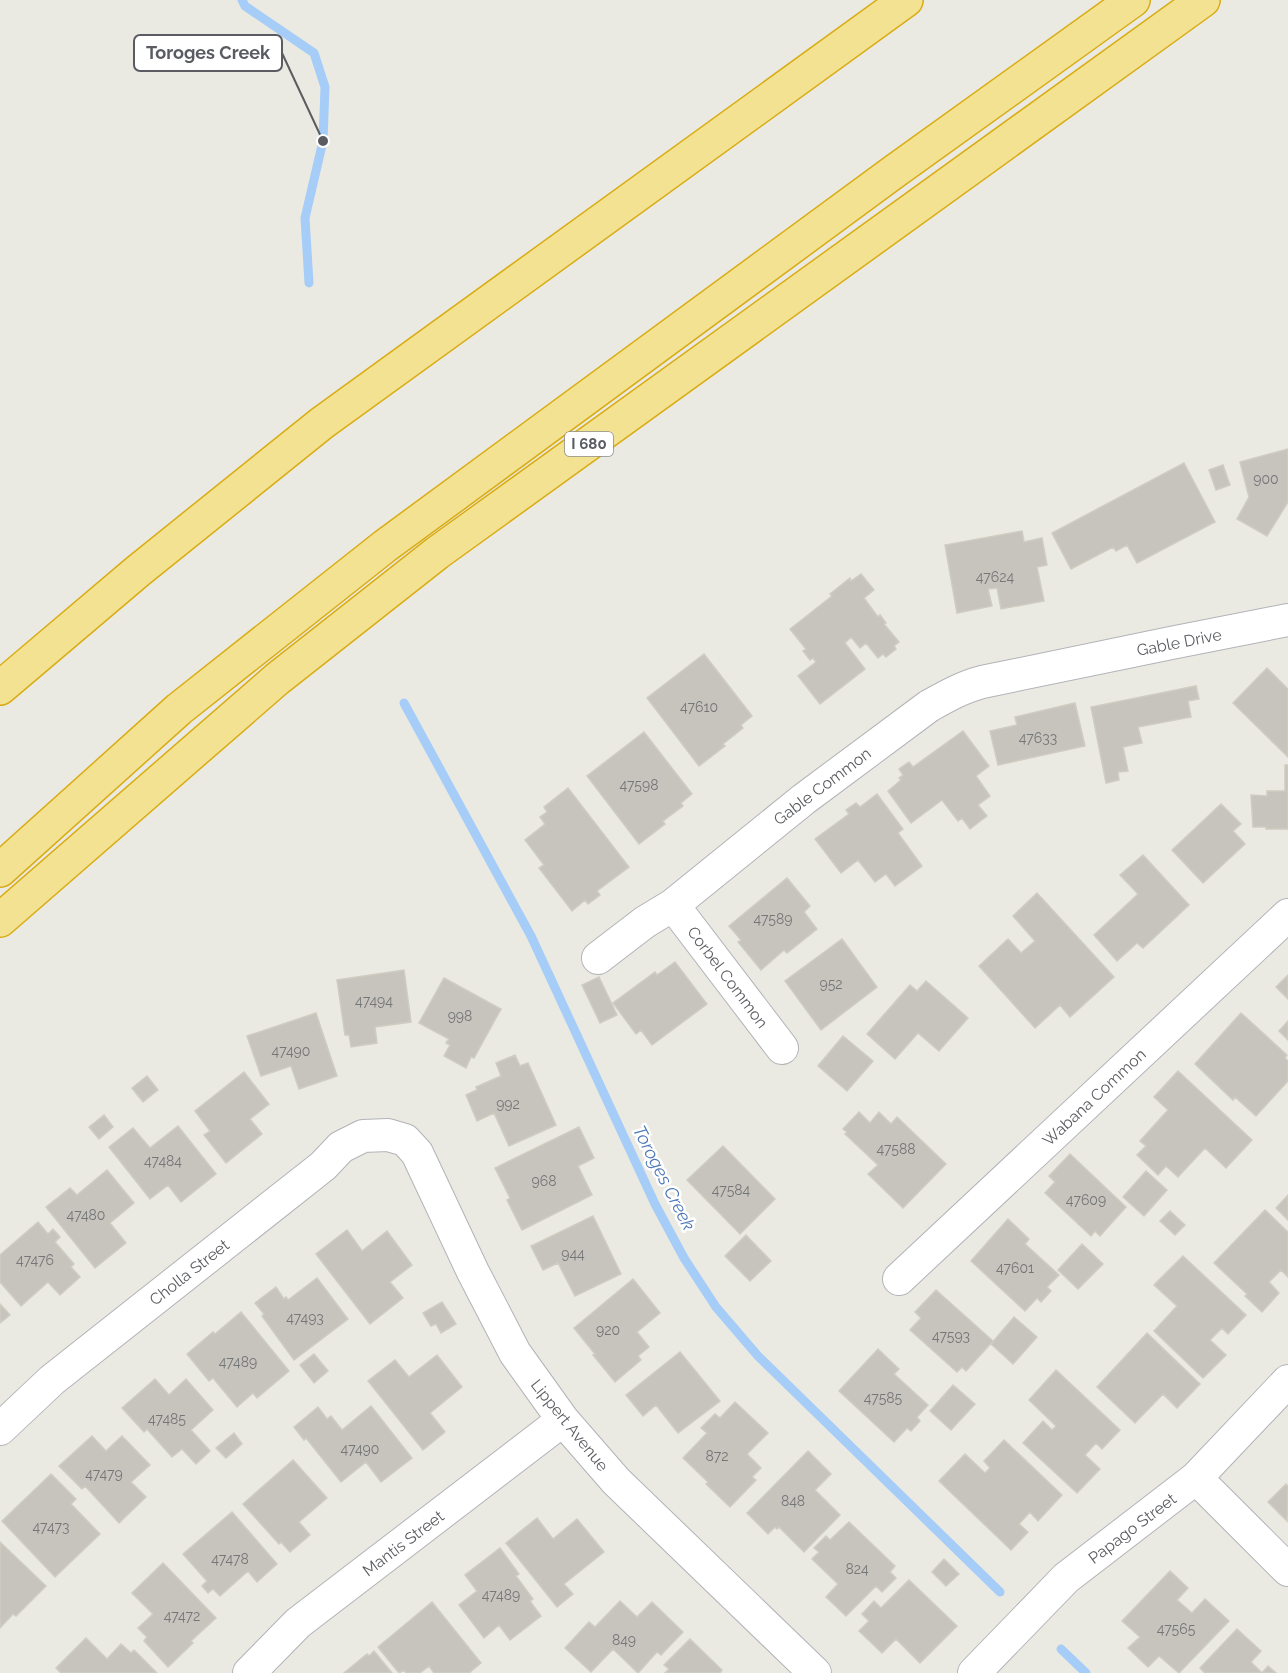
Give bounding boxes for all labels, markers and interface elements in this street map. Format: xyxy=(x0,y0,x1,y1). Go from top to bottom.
callout: Toroges Creek xyxy=(134,35,282,71)
text: Toroges Creek xyxy=(146,42,271,63)
road number: I 680 xyxy=(565,432,613,456)
house number: 900 xyxy=(1253,471,1279,487)
house number: 47624 xyxy=(976,569,1015,585)
street label: Gable Drive xyxy=(1135,625,1223,660)
house number: 47610 xyxy=(680,699,718,715)
house number: 47633 xyxy=(1019,730,1057,746)
street label: Gable Common xyxy=(770,744,875,829)
house number: 47598 xyxy=(620,777,658,793)
house number: 47589 xyxy=(754,911,792,927)
street label: Corbel Common xyxy=(683,923,772,1032)
house number: 952 xyxy=(819,976,843,992)
house number: 47494 xyxy=(355,993,393,1009)
house number: 998 xyxy=(448,1008,472,1024)
house number: 47490 xyxy=(272,1043,310,1059)
street label: Wabana Common xyxy=(1039,1045,1150,1150)
house number: 992 xyxy=(496,1096,520,1112)
water label: Toroges Creek xyxy=(629,1122,700,1234)
house number: 47588 xyxy=(876,1141,916,1157)
house number: 47484 xyxy=(144,1153,182,1169)
house number: 968 xyxy=(532,1173,556,1189)
house number: 47584 xyxy=(712,1182,751,1198)
house number: 47609 xyxy=(1066,1192,1106,1208)
house number: 47480 xyxy=(67,1207,105,1223)
street label: Cholla Street xyxy=(146,1235,233,1309)
house number: 944 xyxy=(561,1246,585,1262)
house number: 47476 xyxy=(16,1252,54,1268)
house number: 47601 xyxy=(996,1260,1034,1276)
house number: 47493 xyxy=(286,1310,324,1326)
house number: 920 xyxy=(596,1322,620,1338)
house number: 47593 xyxy=(932,1328,970,1344)
house number: 47489 xyxy=(219,1354,257,1370)
street label: Lippert Avenue xyxy=(527,1376,612,1475)
house number: 47585 xyxy=(864,1390,903,1406)
house number: 47485 xyxy=(148,1411,186,1427)
house number: 47490 xyxy=(341,1441,379,1457)
house number: 872 xyxy=(705,1448,729,1464)
house number: 47479 xyxy=(85,1466,123,1482)
street label: Papago Street xyxy=(1085,1489,1180,1568)
house number: 848 xyxy=(781,1493,805,1509)
street label: Mantis Street xyxy=(359,1506,448,1580)
house number: 47473 xyxy=(33,1519,69,1535)
house number: 47478 xyxy=(211,1551,249,1567)
house number: 824 xyxy=(845,1561,869,1577)
house number: 47489 xyxy=(482,1587,520,1603)
house number: 47472 xyxy=(164,1608,200,1624)
house number: 47565 xyxy=(1157,1621,1196,1637)
house number: 849 xyxy=(612,1632,636,1648)

